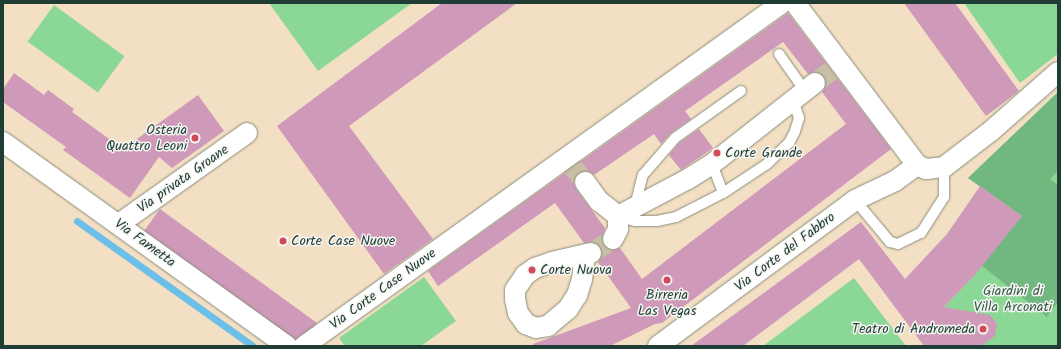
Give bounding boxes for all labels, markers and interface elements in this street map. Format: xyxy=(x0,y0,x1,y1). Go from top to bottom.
place label: Osteria Quattro Leoni xyxy=(106,122,187,154)
marker: Osteria Quattro Leoni xyxy=(190,133,200,143)
street label: Via privata Groane xyxy=(134,141,232,217)
place label: Corte Grande xyxy=(725,145,802,161)
marker: Corte Grande xyxy=(712,148,722,158)
street label: Via Corte del Fabbro xyxy=(731,209,839,295)
street label: Via Fametta xyxy=(111,215,179,271)
place label: Corte Case Nuove xyxy=(291,233,395,249)
marker: Corte Case Nuove xyxy=(278,236,288,246)
street label: Via Corte Case Nuove xyxy=(327,245,439,333)
place label: Corte Nuova xyxy=(540,262,612,278)
marker: Corte Nuova xyxy=(527,265,537,275)
marker: Birreria Las Vegas xyxy=(662,275,672,285)
park label: Giardini di Villa Arconati xyxy=(974,283,1052,316)
place label: Birreria Las Vegas xyxy=(638,287,696,320)
place label: Teatro di Andromeda xyxy=(852,321,975,337)
marker: Teatro di Andromeda xyxy=(978,324,988,334)

